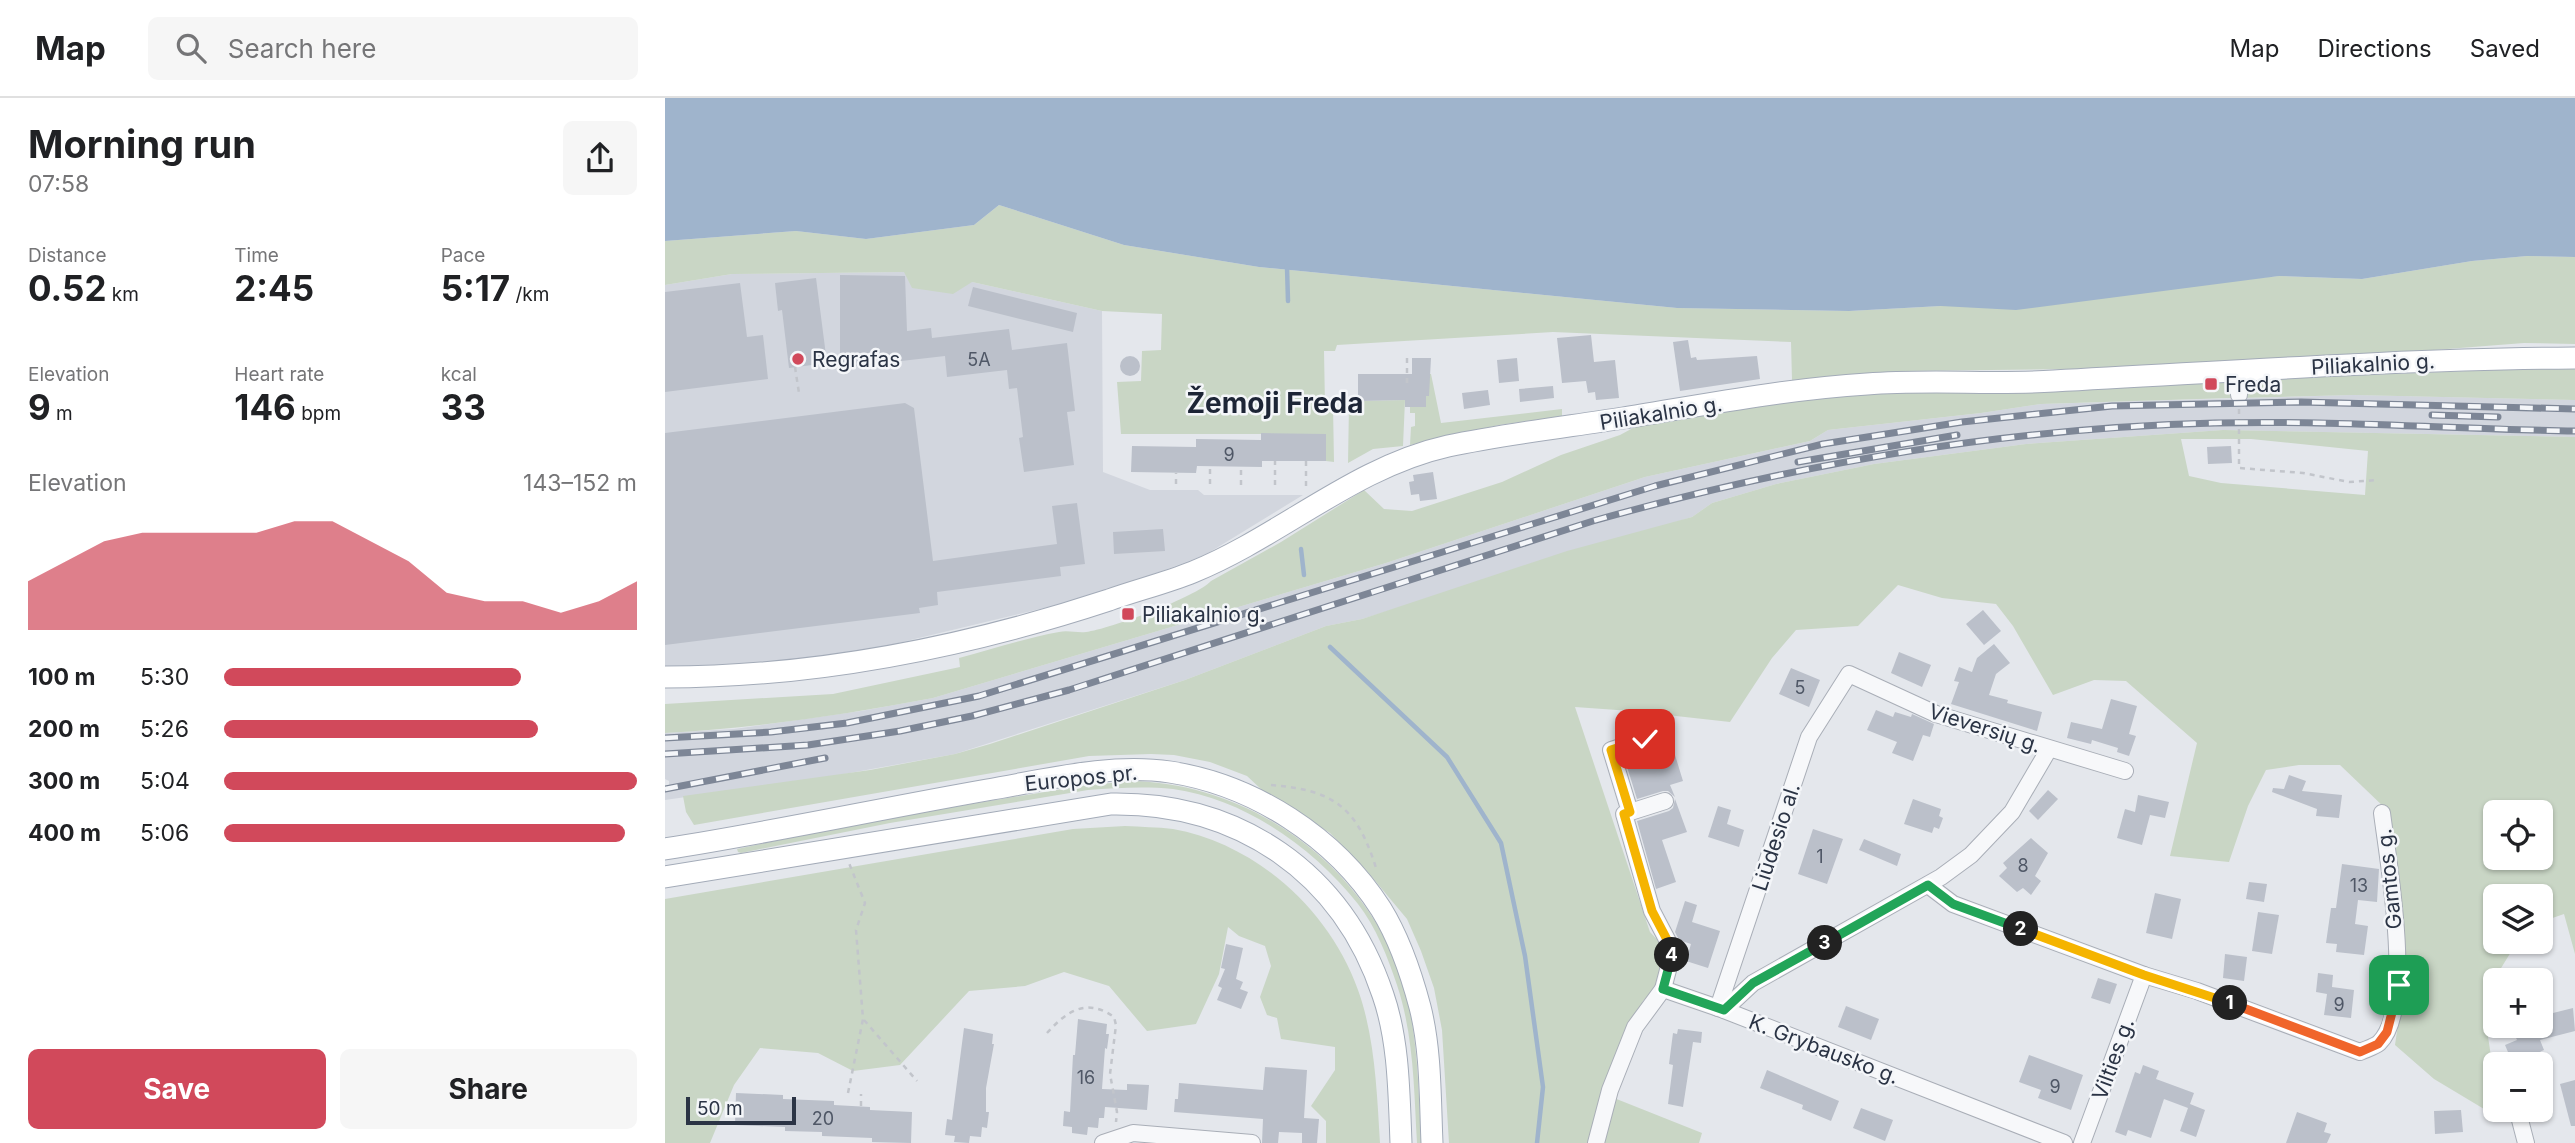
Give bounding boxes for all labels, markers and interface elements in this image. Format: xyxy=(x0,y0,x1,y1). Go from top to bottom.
search box xyxy=(148,17,638,80)
text: Map xyxy=(35,28,106,68)
icon: search xyxy=(172,29,210,67)
text: Search here xyxy=(228,33,376,64)
text: Map xyxy=(2230,34,2279,63)
text: Directions xyxy=(2317,34,2432,63)
text: Saved xyxy=(2470,34,2540,63)
text: Morning run xyxy=(28,121,256,167)
button: share xyxy=(563,121,637,195)
text: 07:58 xyxy=(28,170,89,198)
text: Distance xyxy=(28,244,106,267)
text: Time xyxy=(234,244,279,267)
text: Pace xyxy=(441,244,485,267)
text: 0.52 xyxy=(28,267,106,309)
text: 2:45 xyxy=(234,267,314,309)
text: 5:17 xyxy=(441,267,510,309)
text: km xyxy=(106,283,139,306)
text: /km xyxy=(510,283,549,306)
place label: Regrafas xyxy=(812,347,900,372)
street label: Piliakalnio g. xyxy=(2311,348,2435,380)
house number: 5A xyxy=(967,349,991,370)
marker: Regrafas xyxy=(790,351,806,367)
text: Elevation xyxy=(28,363,109,386)
text: Heart rate xyxy=(234,363,324,386)
text: kcal xyxy=(441,363,477,386)
place label: Freda xyxy=(2225,372,2281,397)
marker: Freda xyxy=(2203,376,2219,392)
district label: Žemoji Freda xyxy=(1187,385,1364,420)
text: 9 xyxy=(28,386,51,428)
text: 146 xyxy=(234,386,296,428)
text: 33 xyxy=(441,386,486,428)
street label: Piliakalnio g. xyxy=(1598,391,1724,435)
text: m xyxy=(51,402,73,425)
text: bpm xyxy=(296,402,341,425)
house number: 9 xyxy=(1223,444,1235,465)
text: Elevation xyxy=(28,469,127,497)
text: 143–152 m xyxy=(523,469,637,497)
place label: Piliakalnio g. xyxy=(1142,602,1266,627)
marker: Piliakalnio g. xyxy=(1120,606,1136,622)
text: 100 m xyxy=(28,663,95,691)
text: 5:30 xyxy=(140,663,189,691)
house number: 5 xyxy=(1795,677,1805,698)
street label: Vieversių g. xyxy=(1926,698,2044,758)
pin xyxy=(1615,709,1675,769)
text: 200 m xyxy=(28,715,100,743)
text: 5:26 xyxy=(140,715,189,743)
icon: check xyxy=(1626,720,1664,758)
street label: Europos pr. xyxy=(1023,760,1139,796)
text: 300 m xyxy=(28,767,100,795)
text: 5:04 xyxy=(140,767,190,795)
street label: Liūdesio al. xyxy=(1747,780,1805,894)
map controls xyxy=(2483,800,2553,1122)
button: locate xyxy=(2483,800,2553,870)
text: 400 m xyxy=(28,819,101,847)
text: 5:06 xyxy=(140,819,189,847)
street label: Gamtos g. xyxy=(2371,827,2407,931)
house number: 1 xyxy=(1816,846,1824,867)
house number: 8 xyxy=(2017,855,2029,876)
house number: 13 xyxy=(2350,875,2368,896)
button: layers xyxy=(2483,884,2553,954)
pin: 2 xyxy=(2003,912,2039,946)
text: 2 xyxy=(2015,917,2026,940)
pin: 3 xyxy=(1807,926,1843,960)
text: 3 xyxy=(1818,931,1831,954)
pin: 4 xyxy=(1655,938,1689,972)
text: 4 xyxy=(1665,943,1678,966)
pin xyxy=(2369,955,2429,1015)
icon: arrive xyxy=(2380,966,2418,1004)
button: + xyxy=(2483,968,2553,1038)
pin: 1 xyxy=(2213,986,2247,1020)
text: 1 xyxy=(2225,991,2234,1014)
house number: 9 xyxy=(2333,994,2345,1015)
street label: K. Grybausko g. xyxy=(1745,1009,1903,1089)
street label: Vilties g. xyxy=(2087,1015,2139,1103)
button: Save xyxy=(28,1049,326,1129)
button: Share xyxy=(340,1049,637,1129)
button: − xyxy=(2483,1052,2553,1122)
house number: 16 xyxy=(1077,1067,1095,1088)
house number: 9 xyxy=(2049,1076,2061,1097)
scale bar xyxy=(686,1094,796,1126)
text: 50 m xyxy=(697,1097,743,1120)
house number: 20 xyxy=(812,1108,834,1129)

